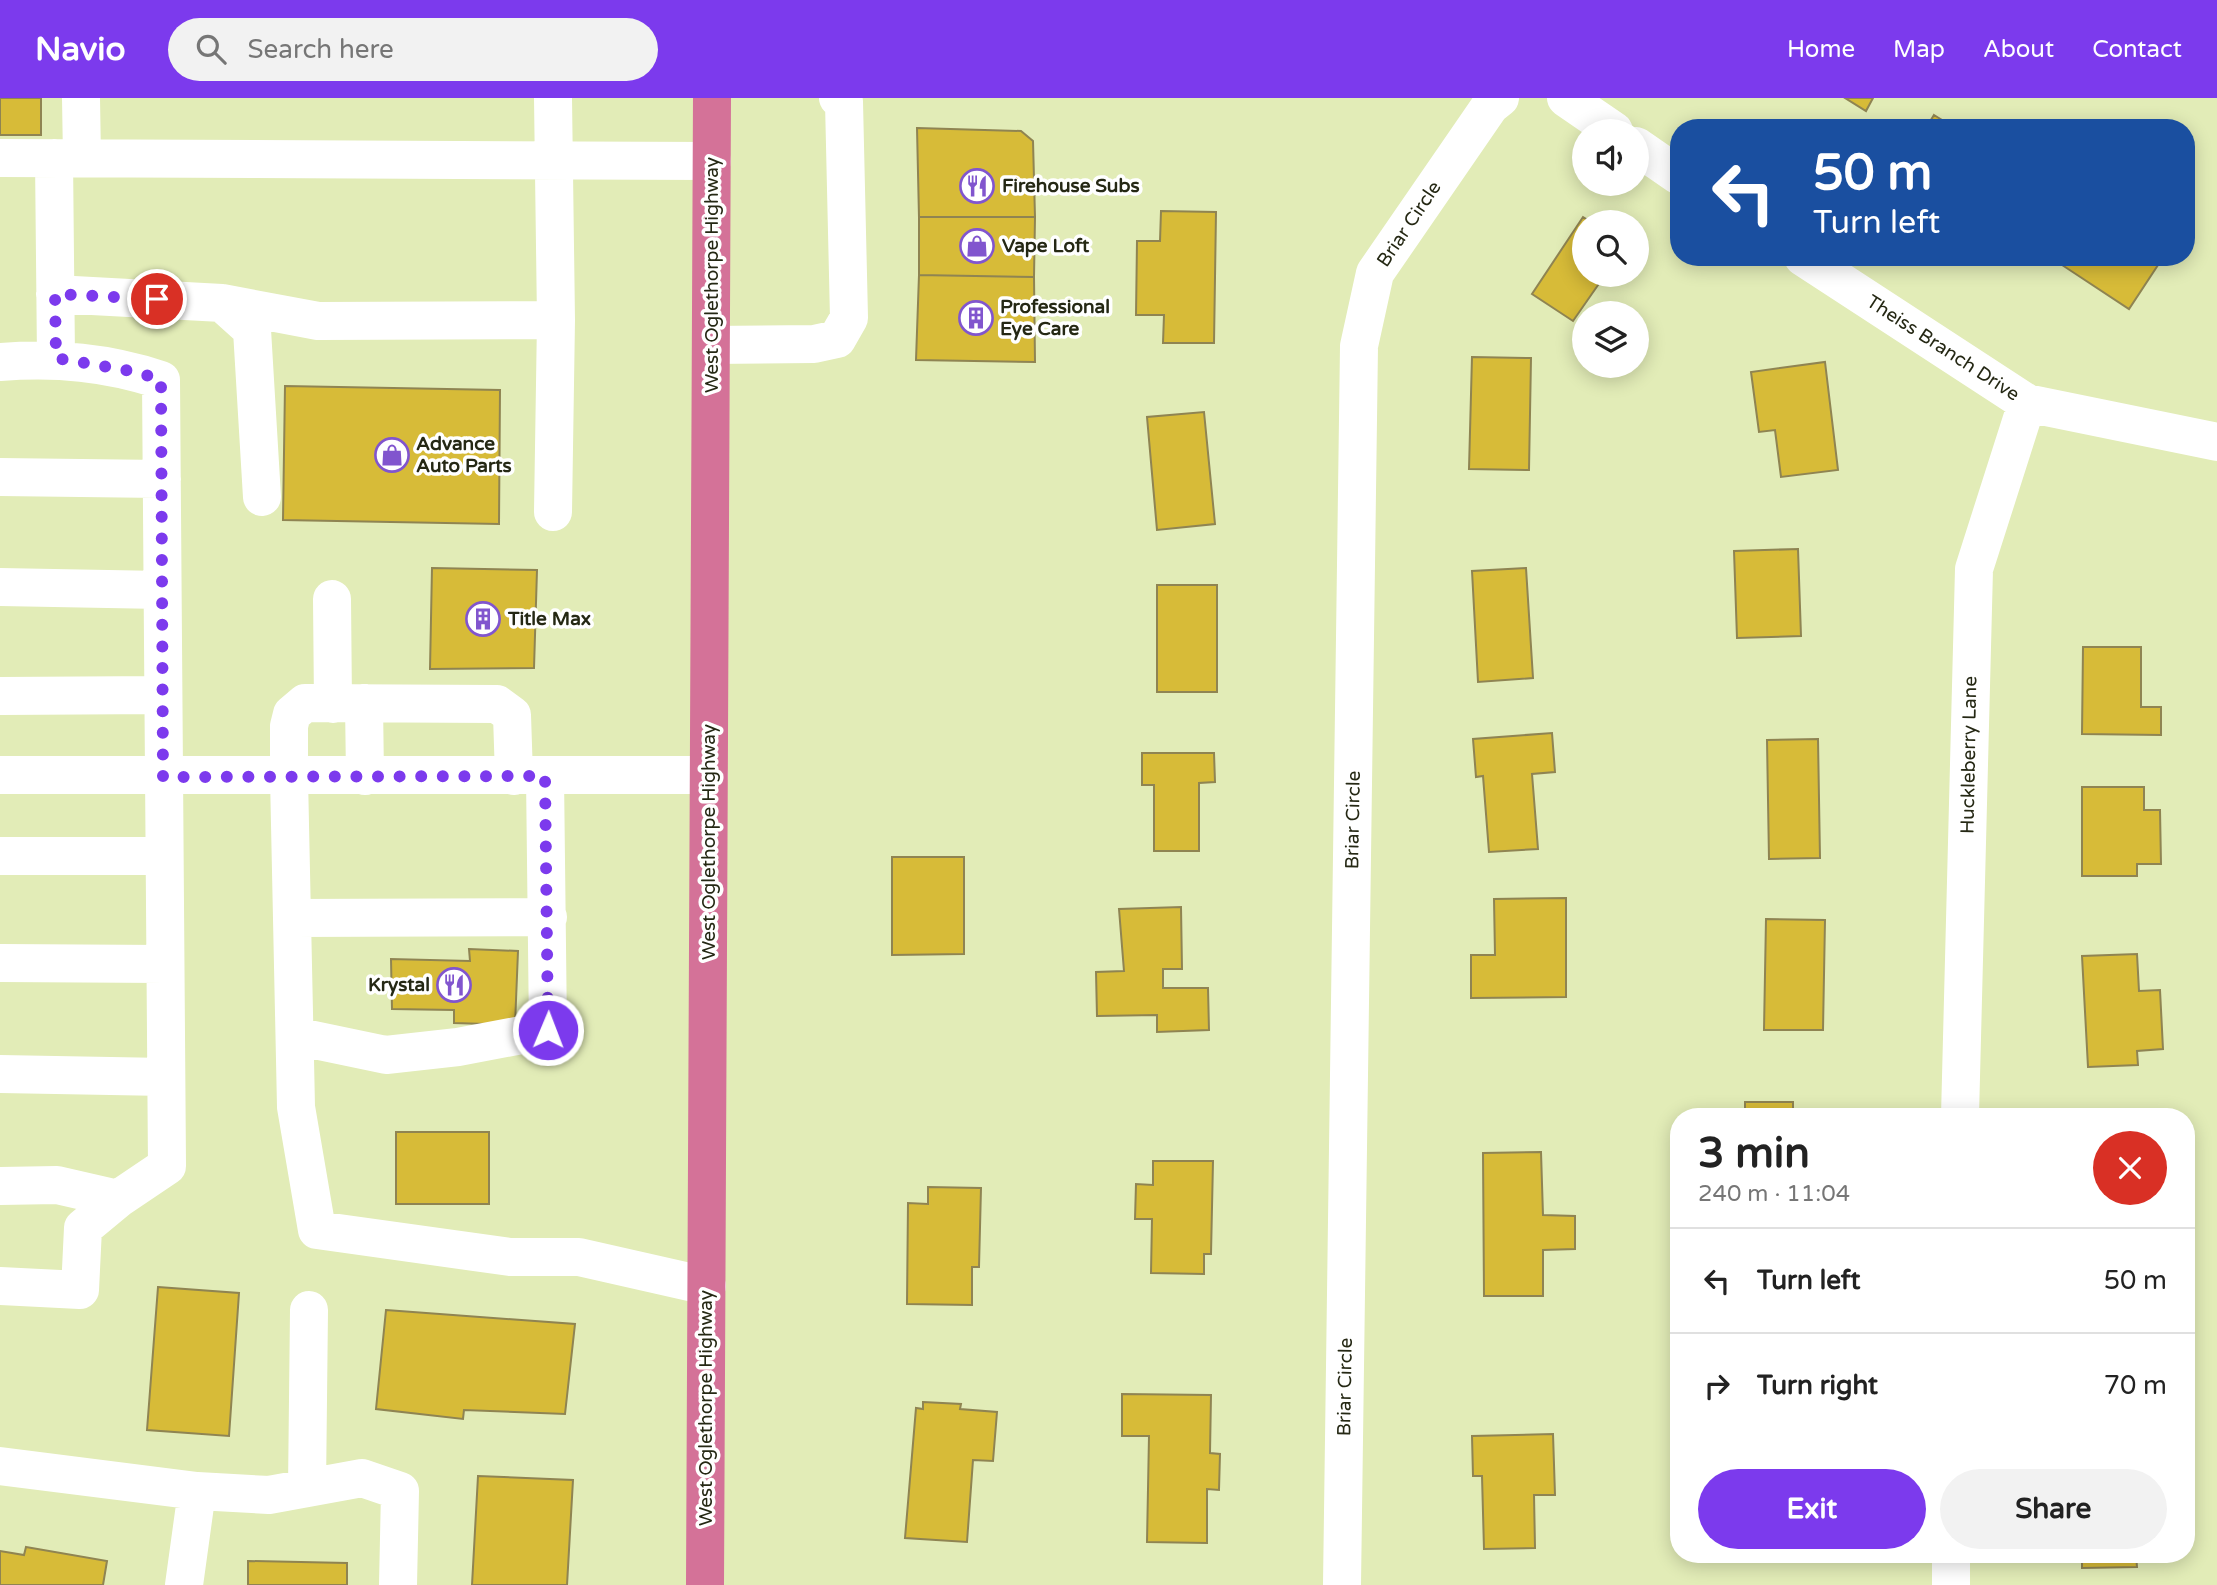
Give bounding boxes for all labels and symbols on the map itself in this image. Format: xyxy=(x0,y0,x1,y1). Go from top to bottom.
street label: West Oglethorpe Highway xyxy=(701,157,723,393)
restaurant icon: Firehouse Subs xyxy=(958,167,996,205)
place label: Firehouse Subs xyxy=(1002,175,1140,197)
street label: Briar Circle xyxy=(1372,177,1446,271)
shop icon: Vape Loft xyxy=(958,227,996,265)
place label: Vape Loft xyxy=(1002,235,1090,258)
pin xyxy=(127,269,187,329)
street label: Theiss Branch Drive xyxy=(1862,290,2024,406)
place label: Professional Eye Care xyxy=(1000,296,1110,341)
building icon: Professional Eye Care xyxy=(957,299,995,337)
place label: Advance Auto Parts xyxy=(416,433,512,477)
shop icon: Advance Auto Parts xyxy=(373,436,411,474)
building icon: Title Max xyxy=(464,600,502,638)
place label: Title Max xyxy=(507,608,591,630)
street label: Huckleberry Lane xyxy=(1957,676,1981,834)
street label: West Oglethorpe Highway xyxy=(698,724,720,960)
street label: Briar Circle xyxy=(1341,771,1365,869)
restaurant icon: Krystal xyxy=(435,966,473,1004)
place label: Krystal xyxy=(368,974,430,997)
position arrow xyxy=(511,993,585,1067)
street label: West Oglethorpe Highway xyxy=(695,1290,717,1526)
street label: Briar Circle xyxy=(1333,1338,1357,1436)

